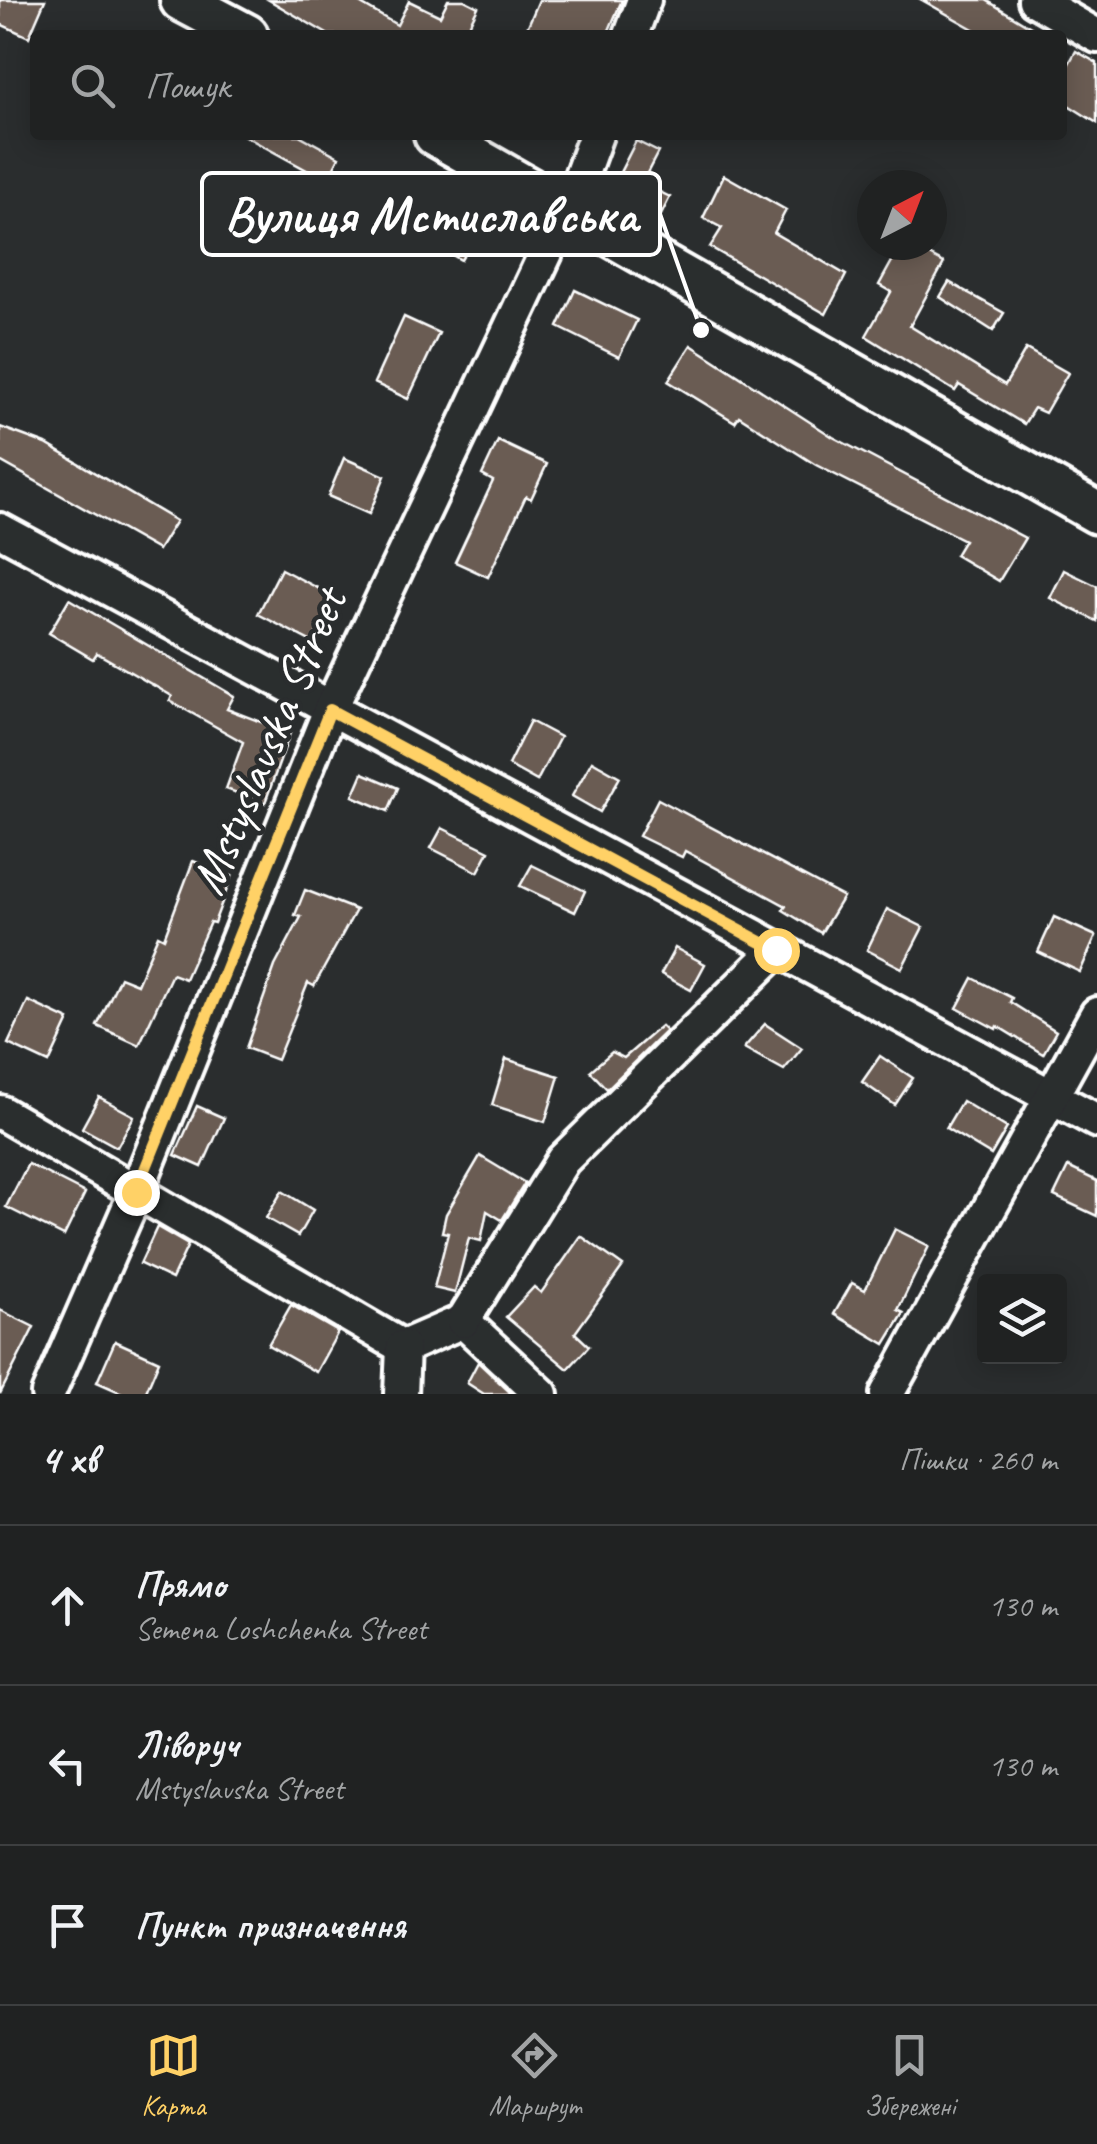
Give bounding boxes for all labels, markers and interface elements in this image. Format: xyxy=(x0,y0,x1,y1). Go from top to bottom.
search box xyxy=(30,30,1067,140)
icon: search xyxy=(65,58,120,113)
text: Пошук xyxy=(145,62,230,109)
north arrow xyxy=(857,170,947,260)
callout: Вулиця Мстиславська xyxy=(202,173,660,255)
text: Вулиця Мстиславська xyxy=(225,182,642,248)
street label: Mstyslavska Street xyxy=(175,575,362,903)
route start xyxy=(754,928,800,974)
route end xyxy=(114,1170,160,1216)
map controls xyxy=(977,1274,1067,1364)
button: layers xyxy=(977,1274,1067,1364)
text: 4 хв xyxy=(40,1433,97,1486)
text: Пішки · 260 m xyxy=(899,1439,1057,1480)
text: Прямо xyxy=(135,1561,225,1608)
icon: ahead xyxy=(40,1578,95,1633)
text: 130 m xyxy=(988,1585,1057,1626)
text: Semena Loshchenka Street xyxy=(135,1608,427,1649)
text: Ліворуч xyxy=(135,1721,238,1768)
icon: left xyxy=(40,1738,95,1793)
text: 130 m xyxy=(988,1745,1057,1786)
text: Mstyslavska Street xyxy=(135,1768,344,1809)
icon: arrive xyxy=(40,1898,95,1953)
text: Пункт призначення xyxy=(135,1902,406,1949)
tab: Карта xyxy=(142,2028,206,2123)
tab: Маршрут xyxy=(489,2028,581,2123)
tab: Збережені xyxy=(864,2028,955,2123)

